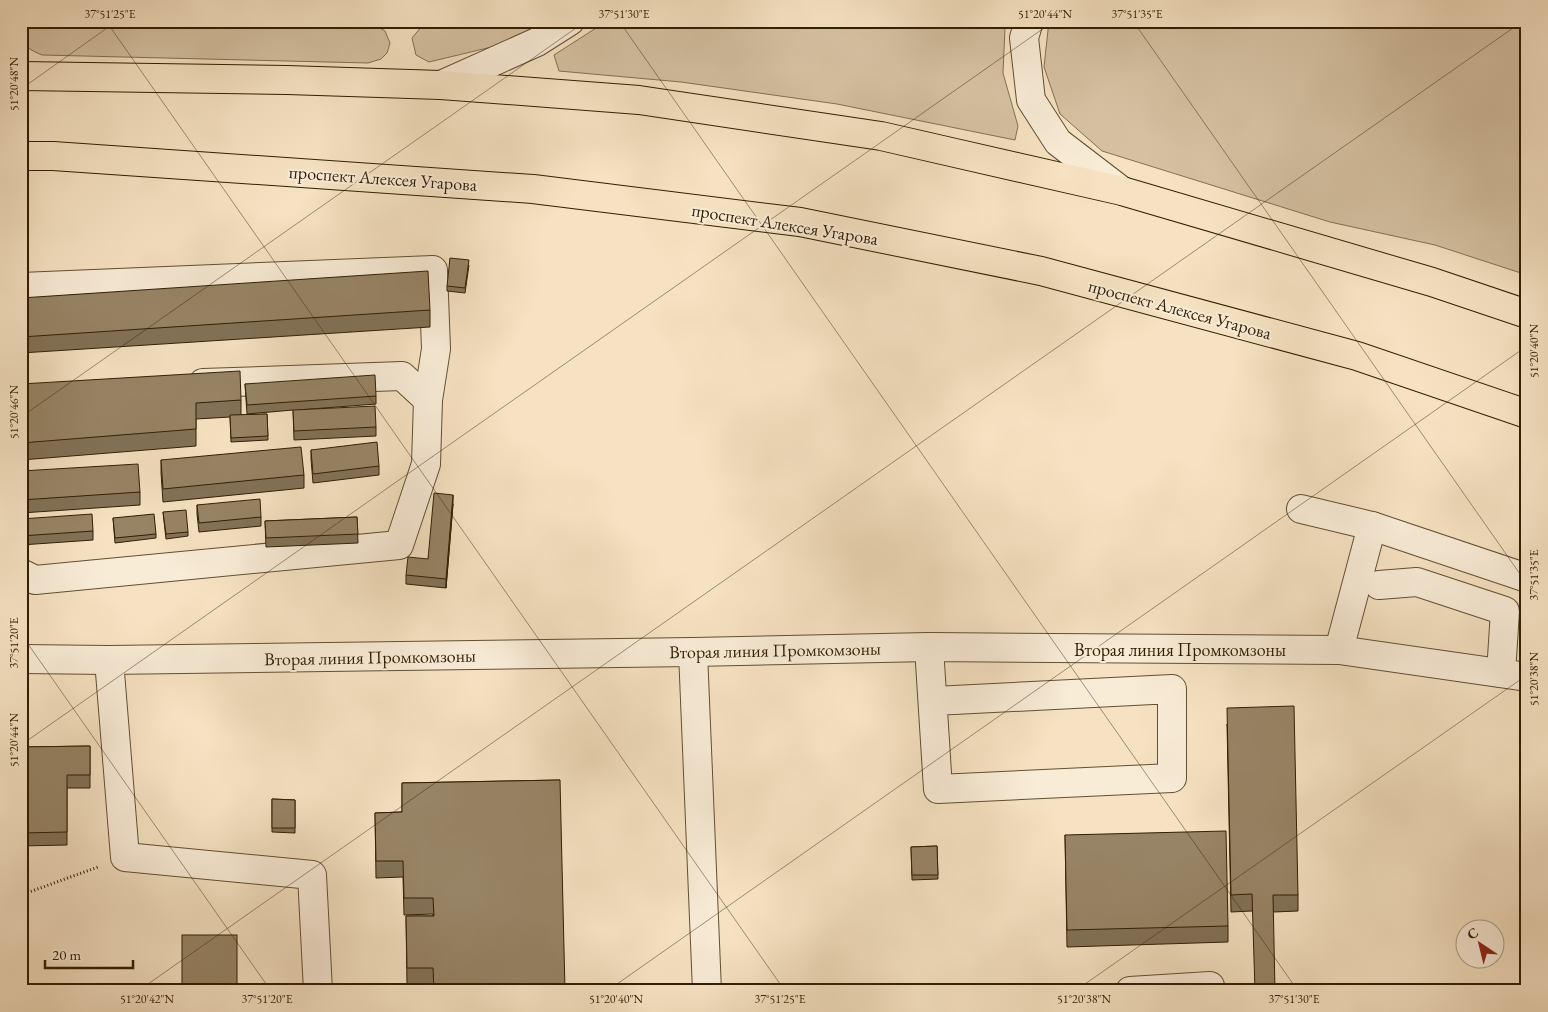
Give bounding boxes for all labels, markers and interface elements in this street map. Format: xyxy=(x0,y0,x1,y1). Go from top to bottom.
text: 37°51'25"E xyxy=(84,6,136,22)
text: 37°51'30"E xyxy=(598,6,650,22)
text: 51°20'44"N xyxy=(1018,6,1072,22)
text: 37°51'35"E xyxy=(1111,6,1163,22)
text: 51°20'48"N xyxy=(6,57,22,111)
street label: проспект Алексея Угарова xyxy=(288,160,479,196)
street label: проспект Алексея Угарова xyxy=(690,198,881,250)
street label: проспект Алексея Угарова xyxy=(1086,273,1275,345)
text: 51°20'40"N xyxy=(1526,324,1542,378)
text: 51°20'46"N xyxy=(6,385,22,439)
text: 37°51'35"E xyxy=(1526,549,1542,601)
text: 37°51'20"E xyxy=(6,617,22,669)
street label: Вторая линия Промкомзоны xyxy=(669,637,881,663)
street label: Вторая линия Промкомзоны xyxy=(1074,638,1286,661)
street label: Вторая линия Промкомзоны xyxy=(264,644,476,670)
text: 51°20'38"N xyxy=(1526,652,1542,706)
text: 51°20'44"N xyxy=(6,713,22,767)
north arrow xyxy=(1456,920,1506,970)
text: С xyxy=(1463,923,1482,944)
scale bar xyxy=(45,937,132,969)
text: 20 m xyxy=(52,945,81,964)
text: 51°20'42"N xyxy=(120,991,174,1007)
text: 37°51'20"E xyxy=(241,991,293,1007)
text: 51°20'40"N xyxy=(589,991,643,1007)
text: 37°51'25"E xyxy=(754,991,806,1007)
text: 51°20'38"N xyxy=(1057,991,1111,1007)
text: 37°51'30"E xyxy=(1268,991,1320,1007)

